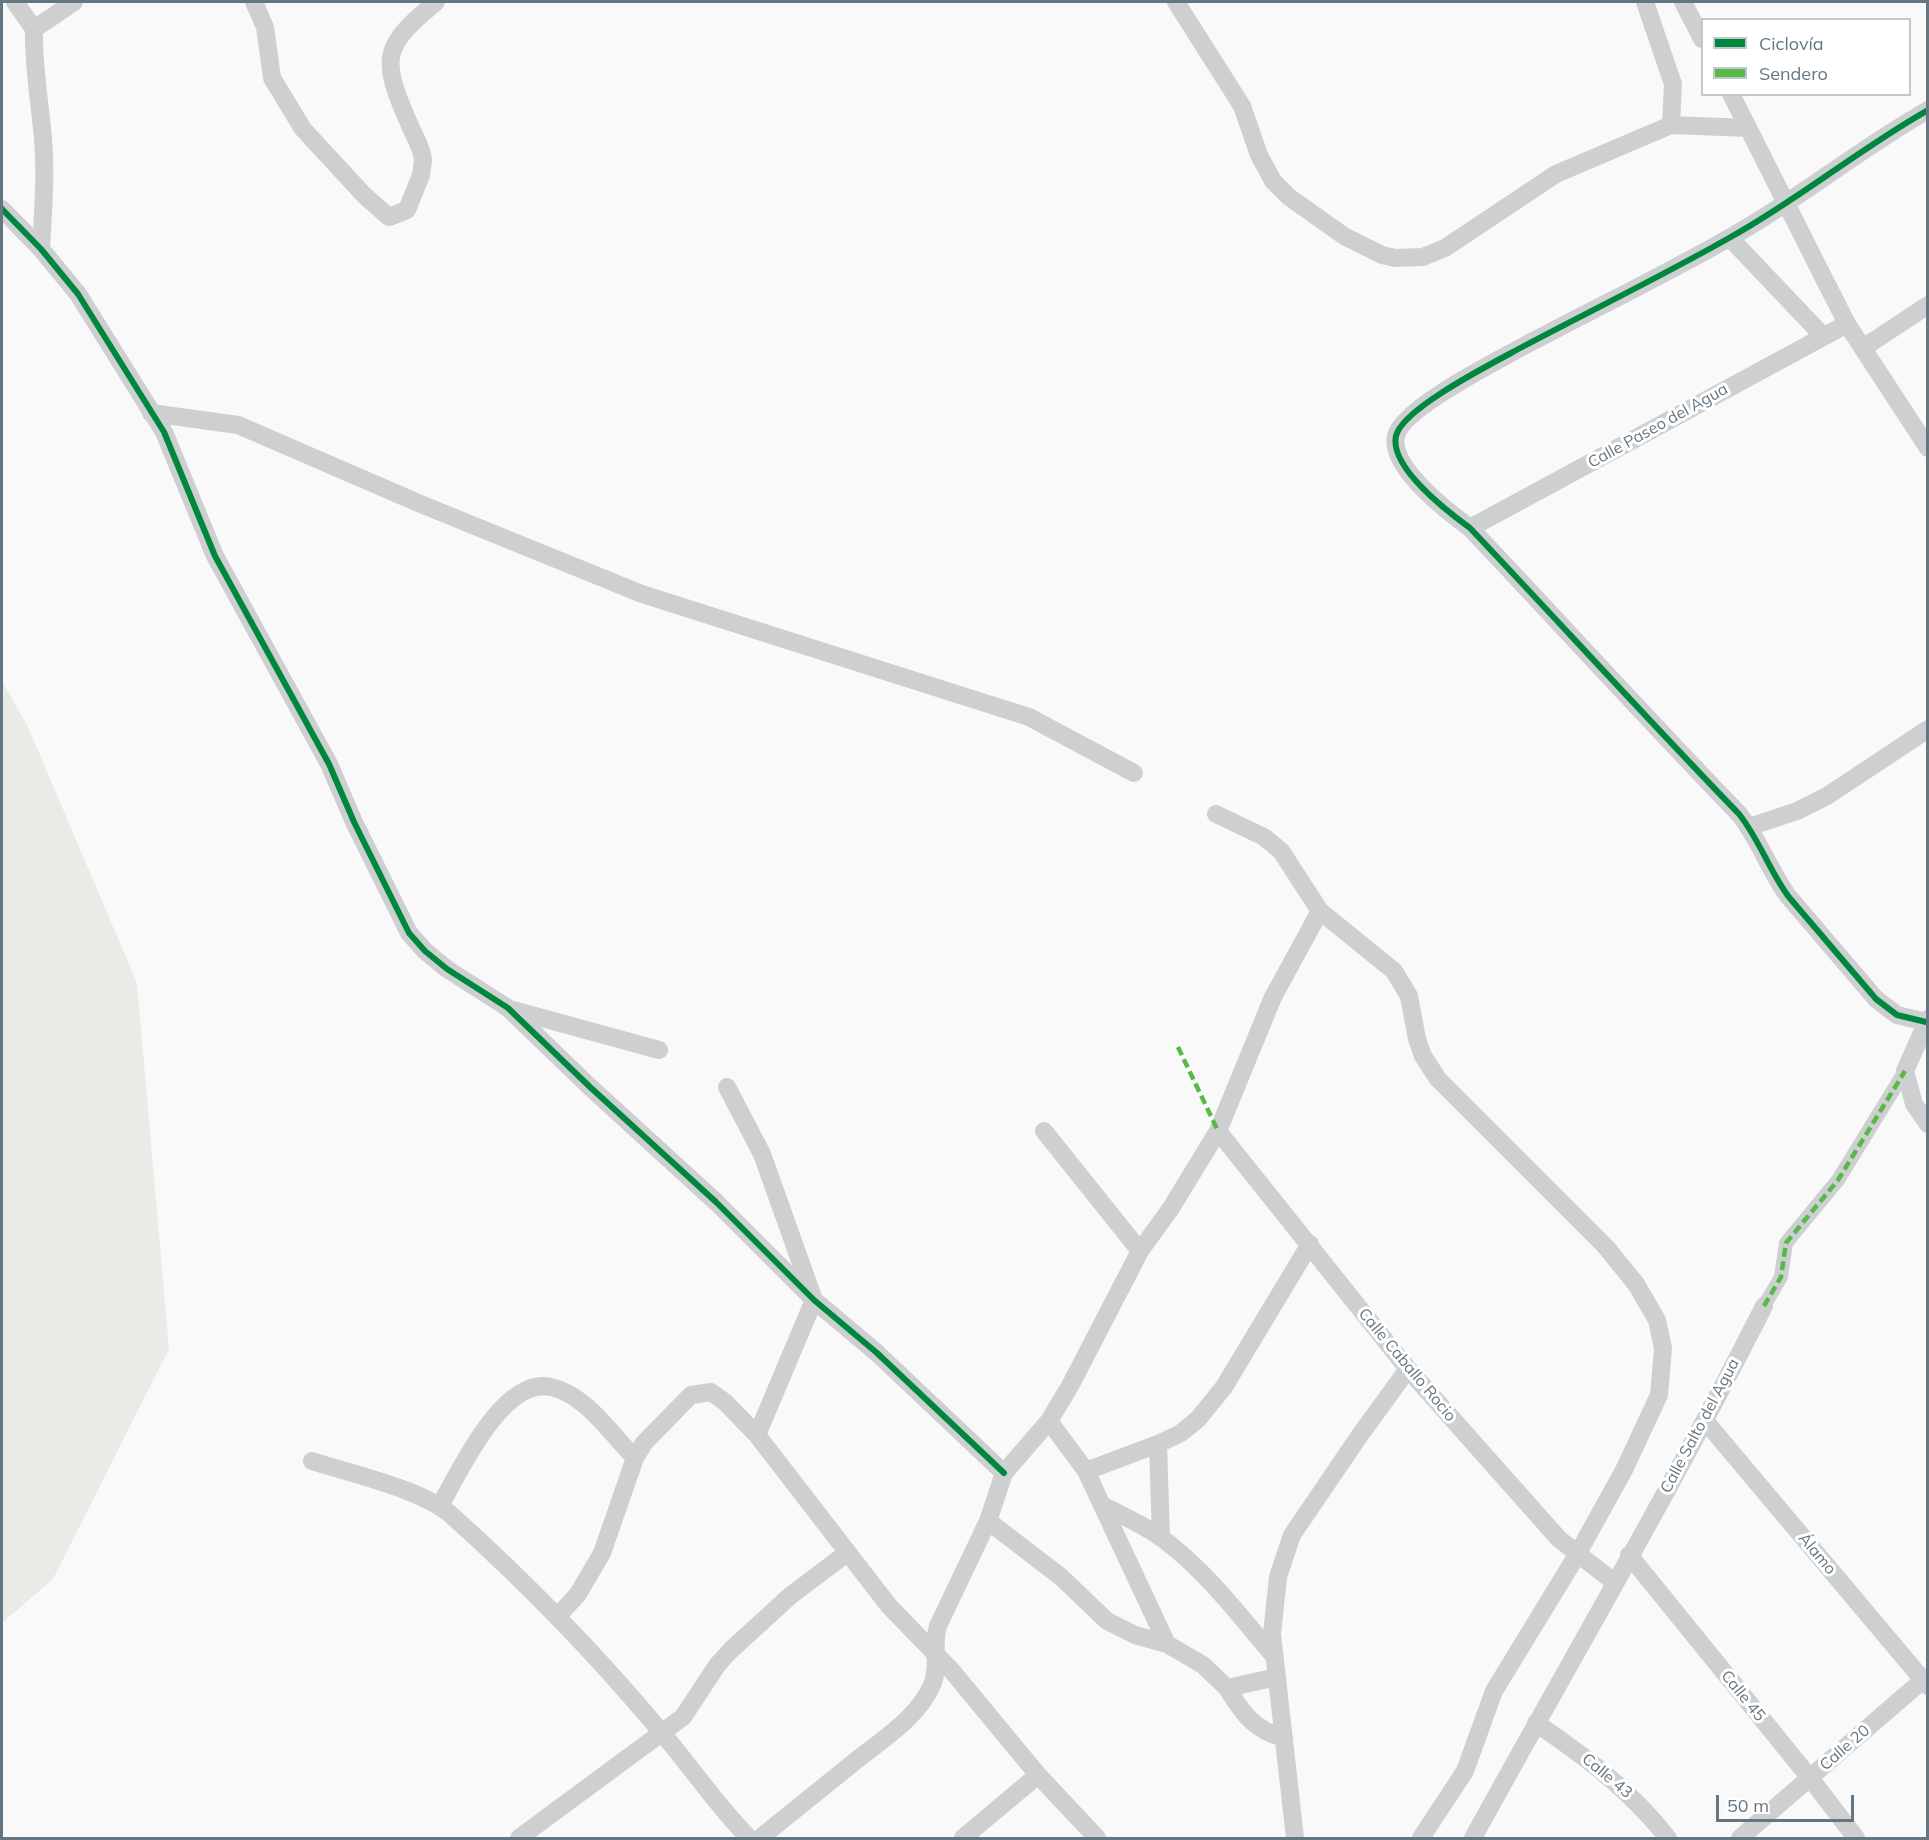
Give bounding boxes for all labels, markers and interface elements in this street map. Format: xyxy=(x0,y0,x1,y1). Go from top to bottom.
legend xyxy=(1701,18,1911,96)
text: Ciclovía xyxy=(1759,32,1824,55)
text: Sendero xyxy=(1759,62,1828,85)
street label: Calle Paseo del Agua xyxy=(1585,380,1731,472)
street label: Calle Caballo Rocio xyxy=(1354,1304,1460,1426)
street label: Calle Salto del Agua xyxy=(1656,1356,1744,1496)
street label: Álamo xyxy=(1794,1529,1840,1579)
street label: Calle 45 xyxy=(1717,1667,1769,1725)
street label: Calle 20 xyxy=(1816,1721,1874,1775)
street label: Calle 43 xyxy=(1578,1749,1636,1803)
scale bar xyxy=(1719,1783,1857,1821)
text: 50 m xyxy=(1727,1794,1769,1817)

